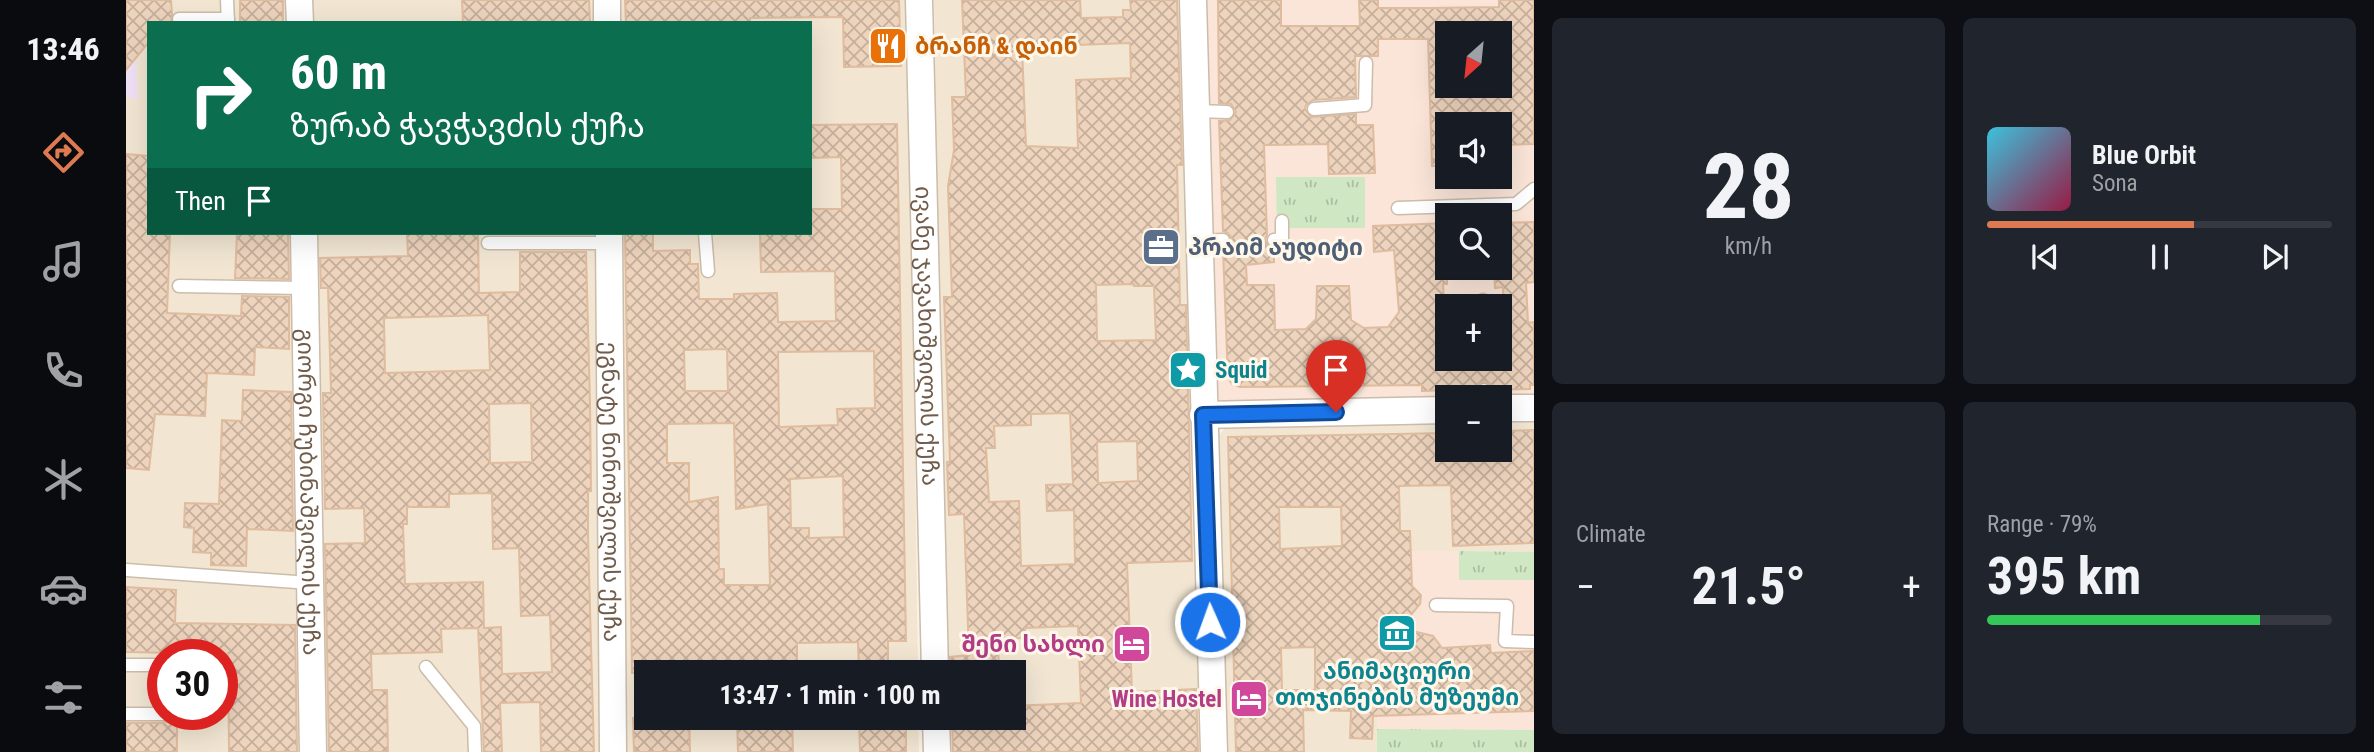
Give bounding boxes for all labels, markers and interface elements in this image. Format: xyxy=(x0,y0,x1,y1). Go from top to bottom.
north arrow xyxy=(1435,21,1512,98)
map controls xyxy=(1435,21,1512,462)
restaurant icon: ბრანჩ & დაინ xyxy=(867,25,909,67)
text: 13:46 xyxy=(26,30,100,68)
place label: ბრანჩ & დაინ xyxy=(915,33,1078,61)
text: 60 m xyxy=(290,44,387,101)
icon: right xyxy=(175,49,266,140)
text: ზურაბ ჭავჭავძის ქუჩა xyxy=(290,107,645,145)
button: sound xyxy=(1435,112,1512,189)
icon: directions xyxy=(39,128,88,177)
text: 28 xyxy=(1703,134,1794,240)
text: Blue Orbit xyxy=(2092,140,2196,170)
text: Sona xyxy=(2092,170,2138,197)
icon: arrive xyxy=(240,182,278,220)
text: Then xyxy=(175,186,226,216)
street label: ივანე ჯავახიშვილის ქუჩა xyxy=(909,186,944,486)
button: search xyxy=(1435,203,1512,280)
office icon: პრაიმ აუდიტი xyxy=(1140,226,1182,268)
text: km/h xyxy=(1725,233,1772,260)
place label: პრაიმ აუდიტი xyxy=(1188,234,1363,262)
icon: music xyxy=(39,237,88,286)
icon: previous xyxy=(2026,238,2064,276)
icon: pause xyxy=(2141,238,2179,276)
icon: next xyxy=(2256,238,2294,276)
button: + xyxy=(1435,294,1512,371)
street label: გიორგი ჩუბინაშვილის ქუჩა xyxy=(292,328,324,656)
pin xyxy=(1306,340,1366,412)
street label: ეგნატე ნინოშვილის ქუჩა xyxy=(596,342,625,642)
icon: phone xyxy=(39,346,88,395)
place icon: Squid xyxy=(1167,349,1209,391)
icon: arrive xyxy=(1317,351,1355,389)
place label: Squid xyxy=(1215,357,1267,384)
button: − xyxy=(1435,385,1512,462)
icon: climate xyxy=(39,455,88,504)
text: Range · 79% xyxy=(1987,511,2097,538)
text: Climate xyxy=(1576,521,1646,548)
text: 395 km xyxy=(1987,546,2141,607)
text: 21.5° xyxy=(1691,556,1806,617)
icon: car xyxy=(39,564,88,613)
text: − xyxy=(1576,565,1595,609)
text: + xyxy=(1902,565,1921,609)
position arrow xyxy=(1173,585,1247,659)
museum icon: ანიმაციური თოჯინების მუზეუმი xyxy=(1376,612,1418,654)
hotel icon: შენი სახლი xyxy=(1111,623,1153,665)
place label: შენი სახლი xyxy=(962,631,1105,658)
speed limit sign: 30 xyxy=(147,639,238,730)
place label: ანიმაციური თოჯინების მუზეუმი xyxy=(1275,658,1519,711)
icon: filters xyxy=(39,673,88,722)
hotel icon: Wine Hostel xyxy=(1228,678,1270,720)
text: 13:47 · 1 min · 100 m xyxy=(720,680,940,710)
place label: Wine Hostel xyxy=(1111,686,1222,713)

